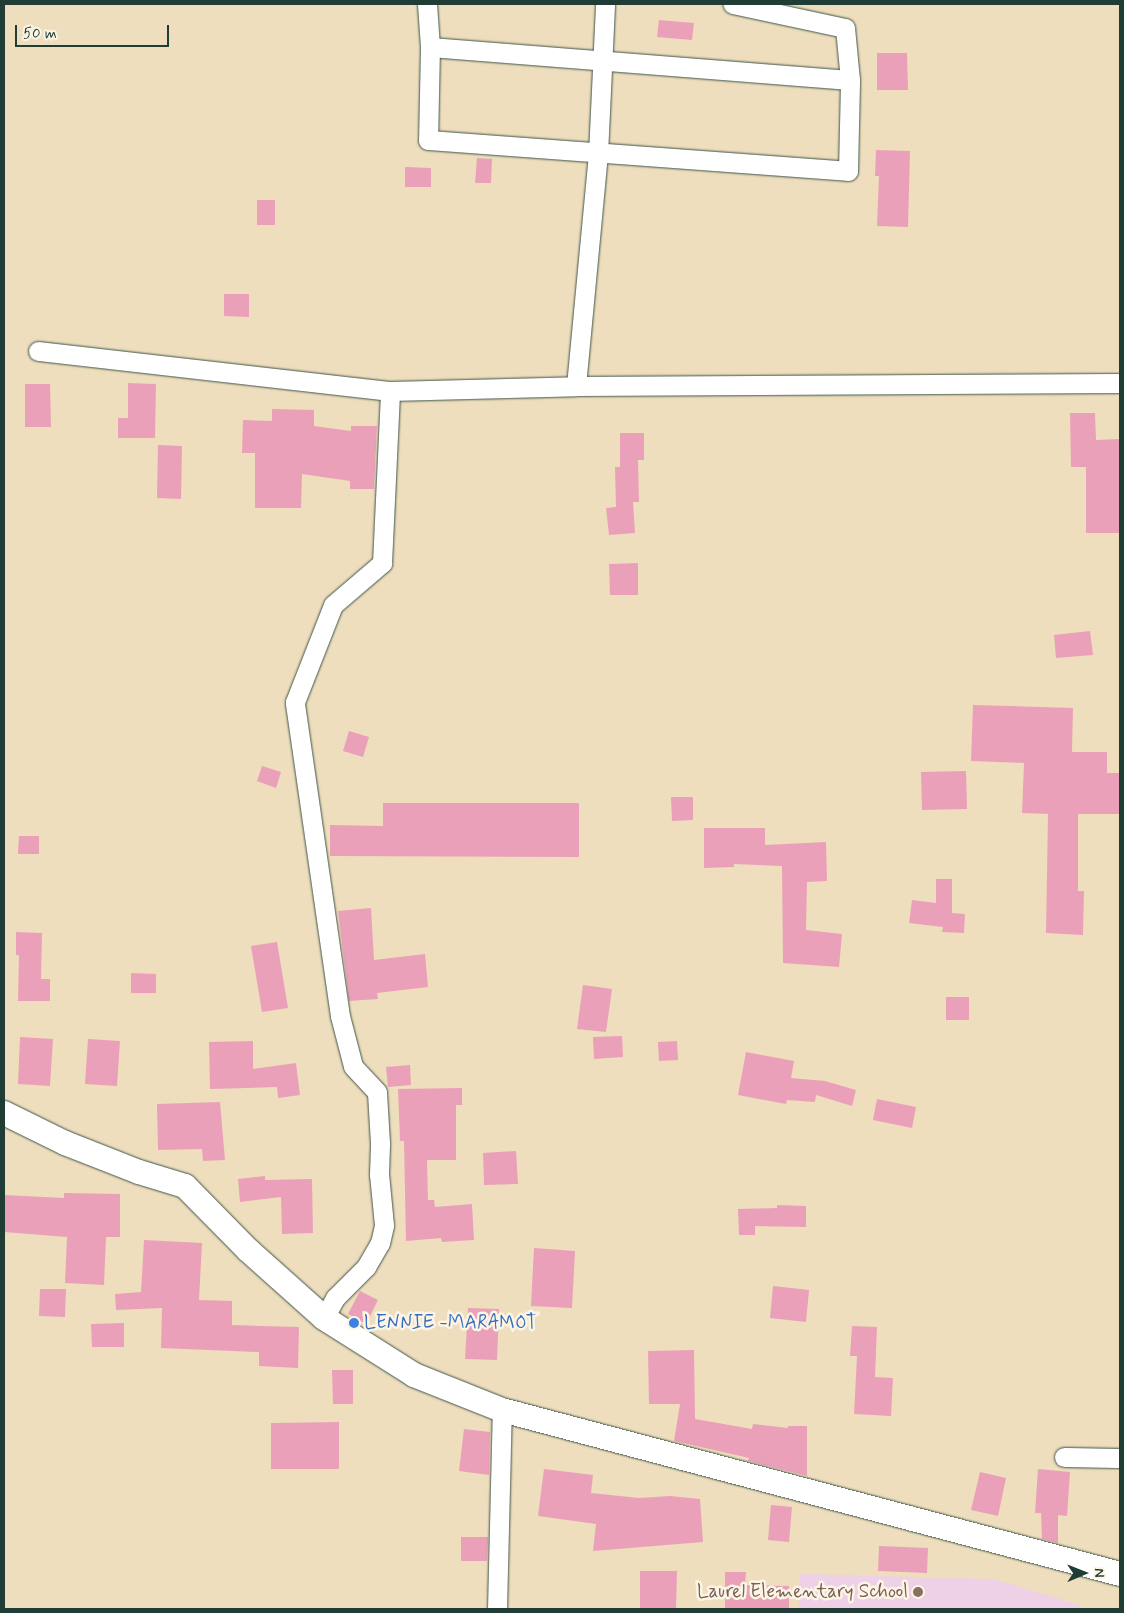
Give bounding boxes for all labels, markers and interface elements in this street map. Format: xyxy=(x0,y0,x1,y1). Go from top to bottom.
scale bar xyxy=(18,15,171,47)
text: 50 m xyxy=(23,24,57,44)
place label: LENNIE -MARAMOT xyxy=(364,1312,537,1334)
marker: LENNIE -MARAMOT xyxy=(348,1317,360,1329)
north arrow xyxy=(1059,1548,1109,1598)
text: N xyxy=(1090,1568,1108,1578)
place label: Laurel Elementary School xyxy=(697,1581,908,1603)
marker: Laurel Elementary School xyxy=(912,1586,924,1598)

